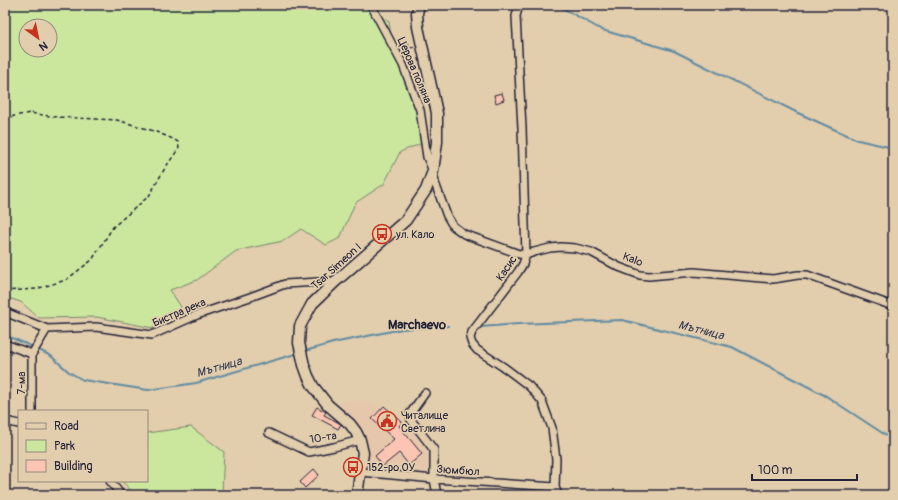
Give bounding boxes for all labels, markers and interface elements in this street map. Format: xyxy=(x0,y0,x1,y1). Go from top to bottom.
north arrow xyxy=(18,18,58,58)
street label: Церова поляна xyxy=(395,35,434,105)
text: N xyxy=(36,38,50,54)
bus stop icon: ул. Кало xyxy=(371,223,393,245)
place label: ул. Кало xyxy=(395,228,435,241)
street label: Tsar Simeon I xyxy=(309,241,364,292)
street label: Kalo xyxy=(621,250,645,269)
street label: Касис xyxy=(493,253,520,283)
street label: Бистра река xyxy=(151,295,208,329)
district label: Marchaevo xyxy=(388,317,446,333)
water label: Мътница xyxy=(676,318,727,344)
water label: Мътница xyxy=(195,353,245,381)
street label: 7-ма xyxy=(15,372,28,394)
place label: Читалище Светлина xyxy=(401,409,449,435)
legend xyxy=(18,410,148,482)
public building icon: Читалище Светлина xyxy=(376,410,398,432)
text: Road xyxy=(54,419,79,434)
street label: 10-та xyxy=(309,429,337,446)
text: Park xyxy=(54,439,75,454)
bus stop icon: 152-ро ОУ xyxy=(342,456,364,478)
scale bar xyxy=(752,456,857,482)
text: Building xyxy=(54,459,93,474)
place label: 152-ро ОУ xyxy=(367,461,416,474)
street label: Зюмбюл xyxy=(436,463,480,479)
text: 100 m xyxy=(758,463,793,478)

